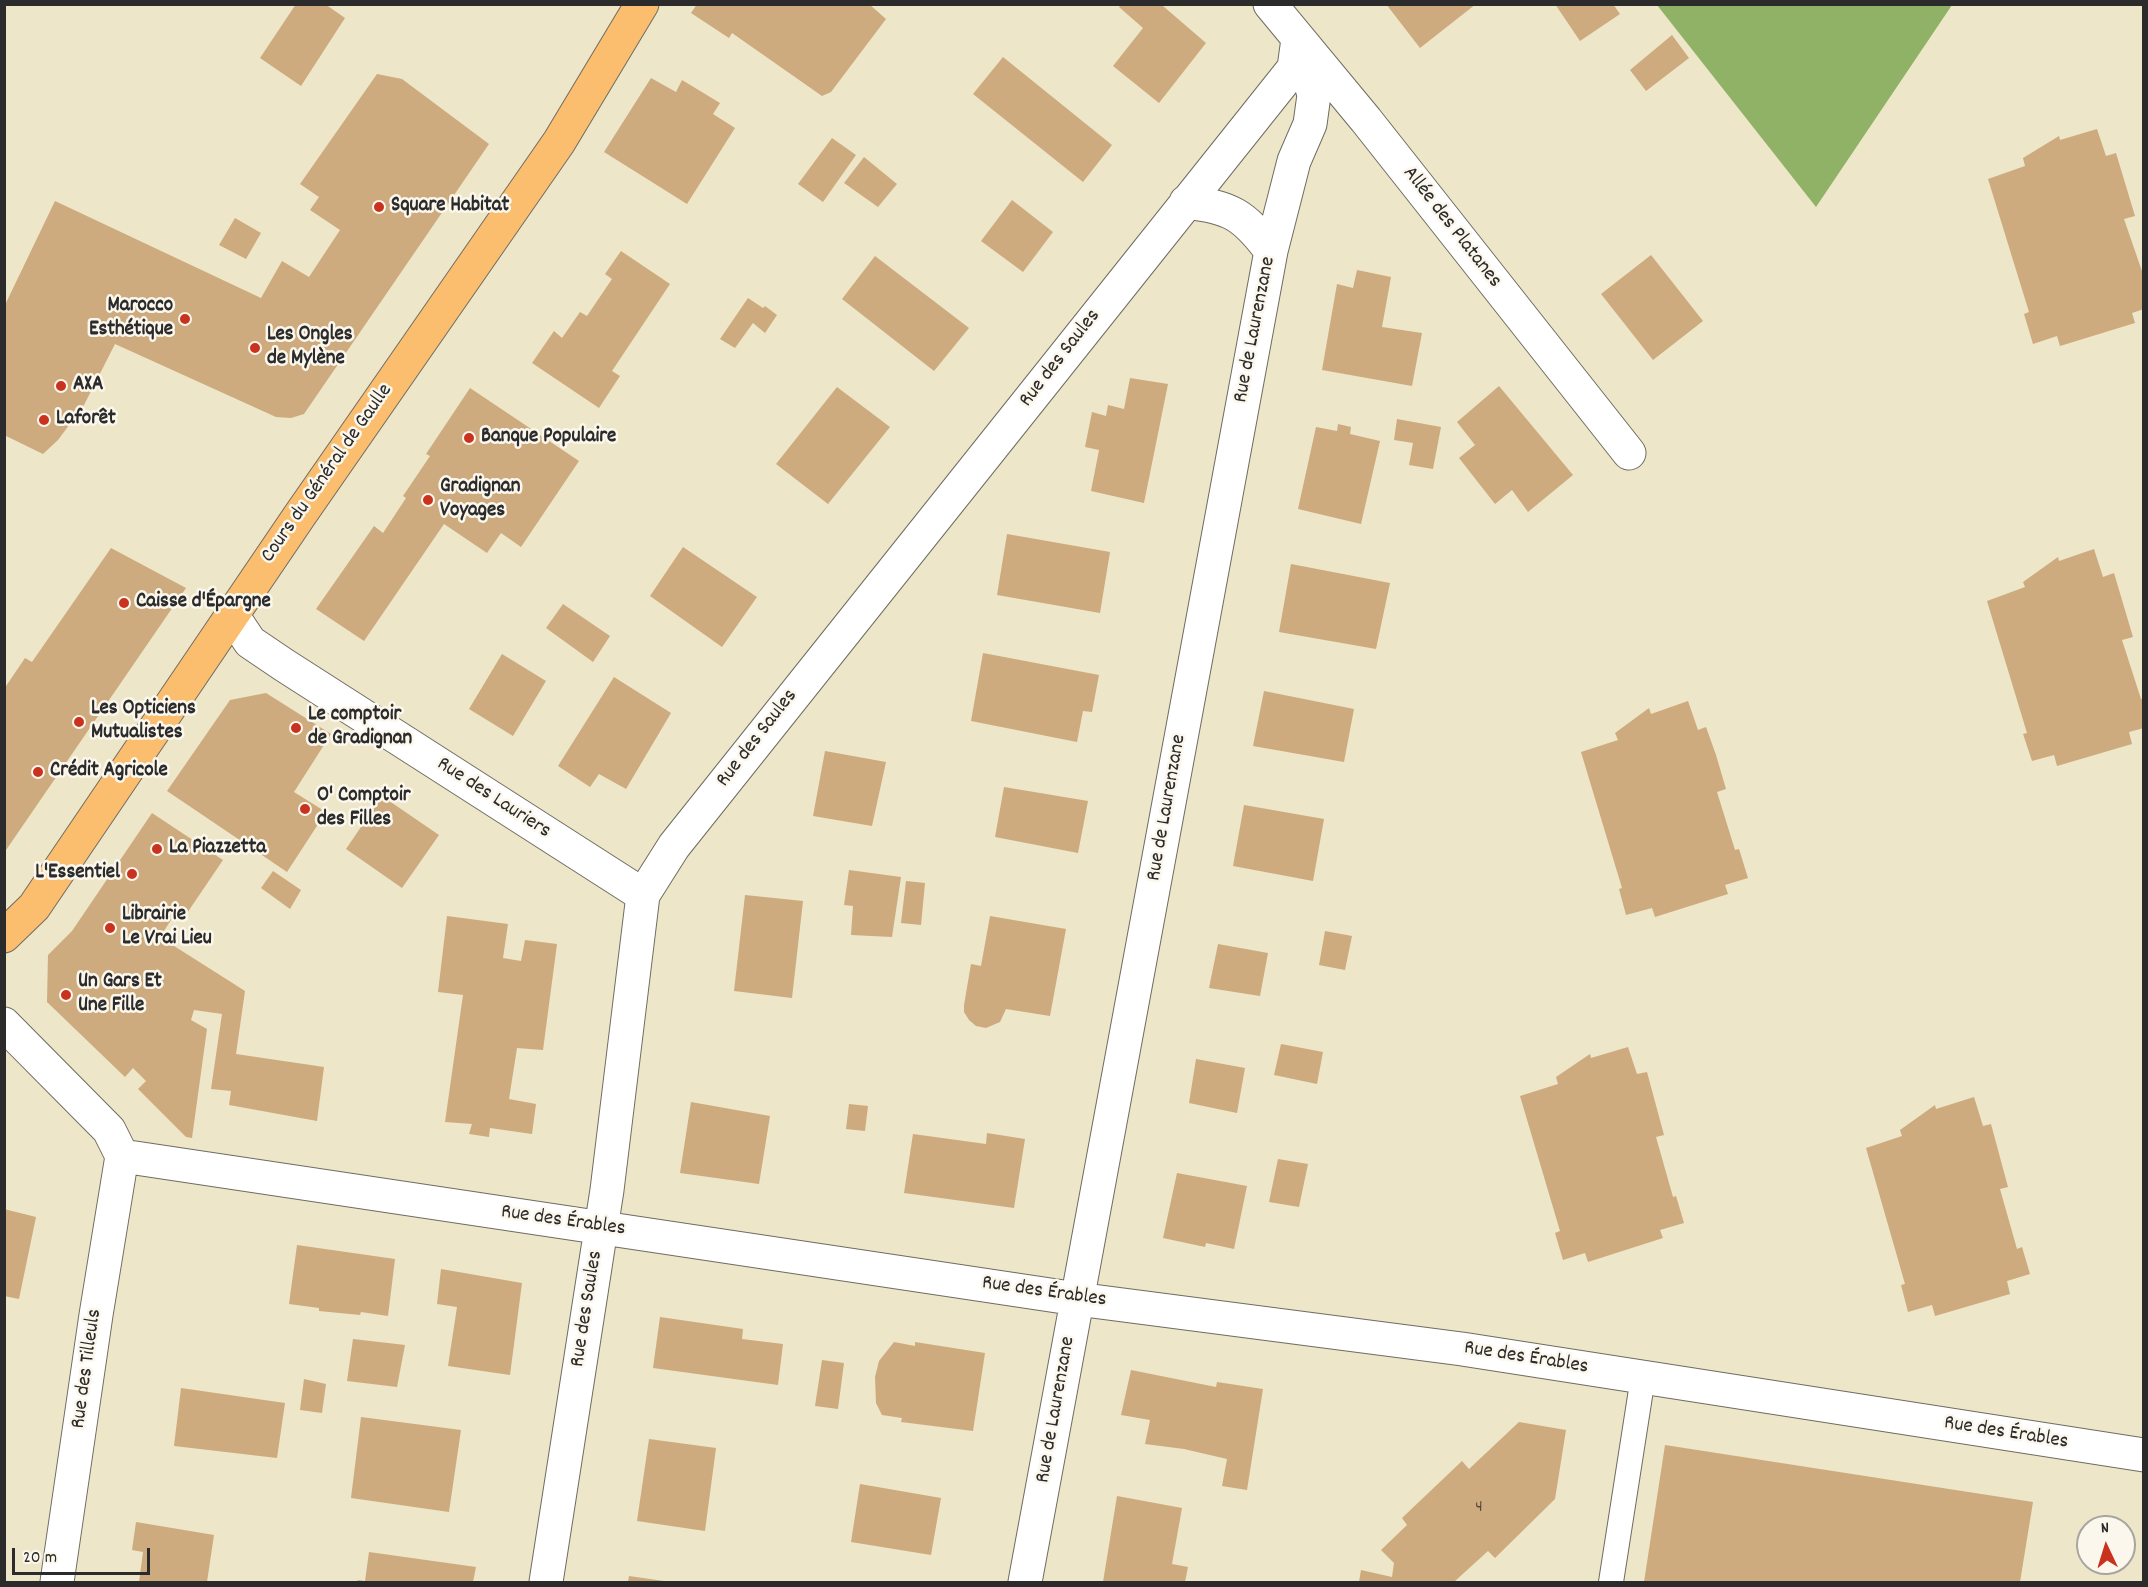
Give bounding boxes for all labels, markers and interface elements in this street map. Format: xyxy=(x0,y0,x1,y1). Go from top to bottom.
street label: Allée des Platanes xyxy=(1396,162,1506,294)
place label: Square Habitat xyxy=(391,194,509,220)
marker: Square Habitat xyxy=(372,200,386,214)
street label: Rue de Laurenzane xyxy=(1229,255,1283,405)
place label: Marocco Esthétique xyxy=(89,294,173,344)
street label: Rue des Saules xyxy=(1015,305,1107,413)
marker: Marocco Esthétique xyxy=(178,312,192,326)
place label: Les Ongles de Mylène xyxy=(267,323,353,373)
marker: Les Ongles de Mylène xyxy=(248,341,262,355)
place label: AXA xyxy=(73,373,103,399)
marker: AXA xyxy=(54,379,68,393)
street label: Cours du Général de Gaulle xyxy=(257,380,399,568)
place label: Laforêt xyxy=(56,407,116,433)
marker: Laforêt xyxy=(37,413,51,427)
place label: Banque Populaire xyxy=(481,425,616,451)
marker: Banque Populaire xyxy=(462,431,476,445)
place label: Gradignan Voyages xyxy=(440,475,520,525)
marker: Gradignan Voyages xyxy=(421,493,435,507)
place label: Caisse d'Épargne xyxy=(136,590,271,616)
marker: Caisse d'Épargne xyxy=(117,596,131,610)
street label: Rue des Saules xyxy=(712,685,804,793)
place label: Les Opticiens Mutualistes xyxy=(91,697,196,747)
place label: Le comptoir de Gradignan xyxy=(308,703,412,753)
marker: Les Opticiens Mutualistes xyxy=(72,715,86,729)
marker: Le comptoir de Gradignan xyxy=(289,721,303,735)
street label: Rue de Laurenzane xyxy=(1143,733,1193,883)
street label: Rue des Lauriers xyxy=(431,753,555,845)
place label: Crédit Agricole xyxy=(50,759,168,785)
marker: Crédit Agricole xyxy=(31,765,45,779)
place label: O' Comptoir des Filles xyxy=(317,784,411,834)
marker: O' Comptoir des Filles xyxy=(298,802,312,816)
place label: La Piazzetta xyxy=(169,836,266,862)
marker: La Piazzetta xyxy=(150,842,164,856)
place label: L'Essentiel xyxy=(35,861,120,887)
marker: L'Essentiel xyxy=(125,867,139,881)
place label: Librairie Le Vrai Lieu xyxy=(122,903,212,953)
marker: Librairie Le Vrai Lieu xyxy=(103,921,117,935)
place label: Un Gars Et Une Fille xyxy=(78,970,162,1020)
marker: Un Gars Et Une Fille xyxy=(59,988,73,1002)
street label: Rue des Érables xyxy=(499,1201,627,1243)
street label: Rue des Saules xyxy=(566,1249,610,1369)
street label: Rue des Érables xyxy=(980,1272,1108,1314)
street label: Rue des Tilleuls xyxy=(67,1308,109,1430)
street label: Rue de Laurenzane xyxy=(1032,1335,1082,1485)
street label: Rue des Érables xyxy=(1462,1337,1590,1381)
street label: Rue des Érables xyxy=(1942,1412,2070,1456)
house number: 4 xyxy=(1475,1498,1483,1520)
north arrow xyxy=(2076,1515,2136,1575)
text: N xyxy=(2100,1517,2110,1540)
scale bar xyxy=(15,1536,153,1574)
text: 20 m xyxy=(23,1546,57,1571)

